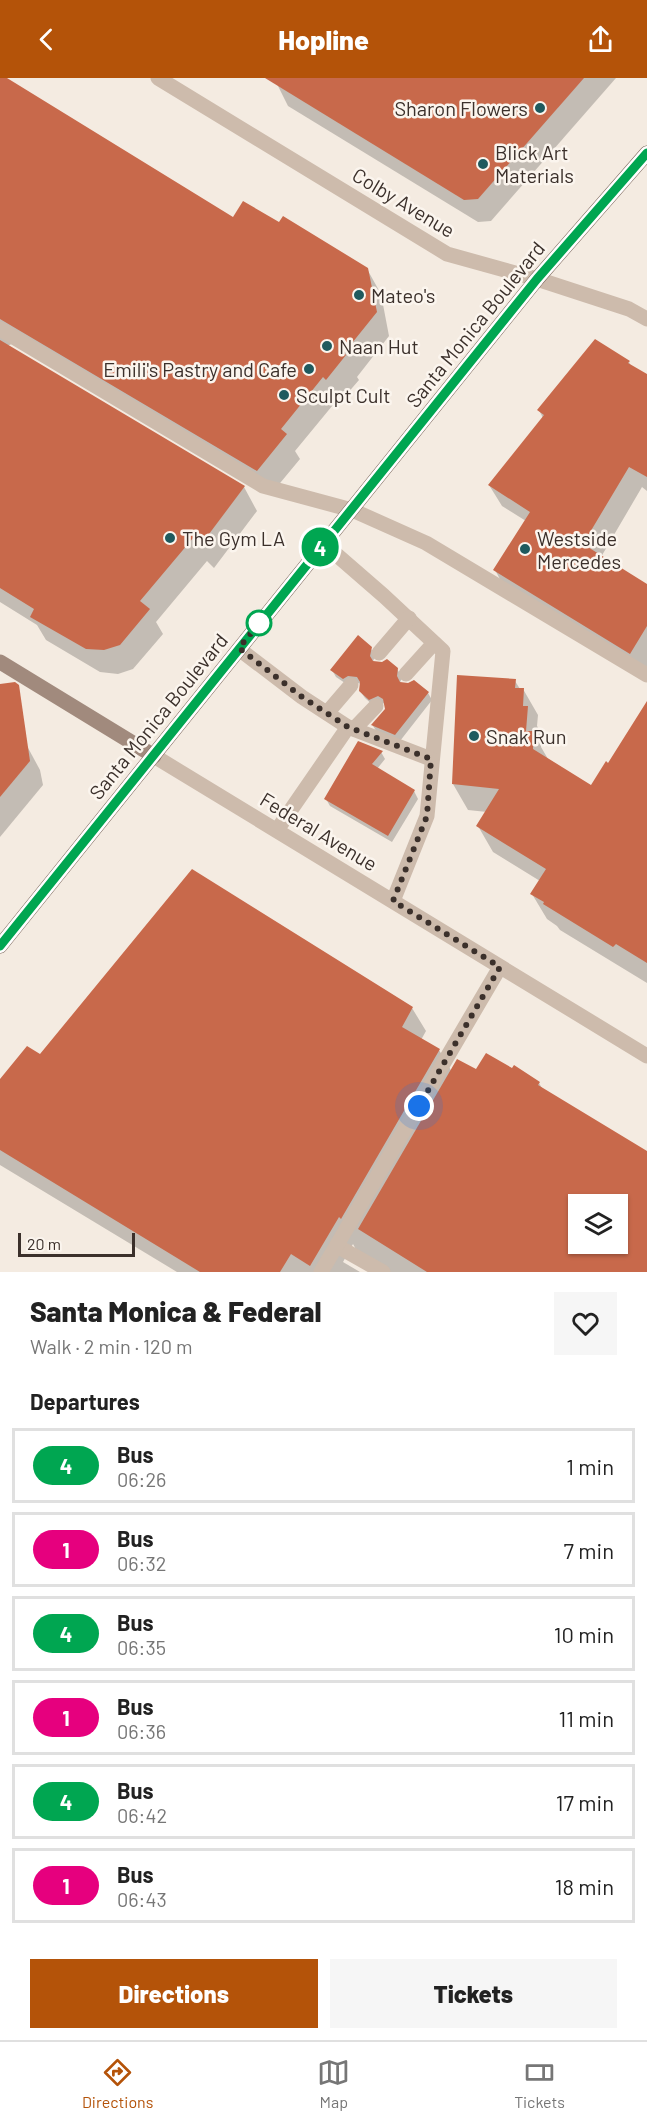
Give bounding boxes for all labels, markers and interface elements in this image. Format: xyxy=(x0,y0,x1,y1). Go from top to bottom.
icon: back xyxy=(30,23,63,56)
text: Hopline xyxy=(278,23,369,55)
icon: share xyxy=(584,23,617,56)
place label: Sharon Flowers xyxy=(394,96,528,120)
marker: Sharon Flowers xyxy=(533,101,547,115)
place label: Blick Art Materials xyxy=(495,140,574,187)
marker: Blick Art Materials xyxy=(476,157,490,171)
street label: Colby Avenue xyxy=(348,162,460,242)
street label: Santa Monica Boulevard xyxy=(401,236,549,412)
place label: Mateo's xyxy=(371,283,435,307)
marker: Mateo's xyxy=(352,288,366,302)
place label: Naan Hut xyxy=(339,334,419,358)
marker: Naan Hut xyxy=(320,339,334,353)
place label: Emili's Pastry and Cafe xyxy=(103,357,297,381)
marker: Emili's Pastry and Cafe xyxy=(302,362,316,376)
place label: Sculpt Cult xyxy=(296,383,390,407)
marker: Sculpt Cult xyxy=(277,388,291,402)
place label: The Gym LA xyxy=(182,526,285,550)
place label: Westside Mercedes xyxy=(537,526,621,573)
line badge: 4 xyxy=(300,528,340,566)
marker: The Gym LA xyxy=(163,531,177,545)
text: 4 xyxy=(314,535,326,560)
marker: Westside Mercedes xyxy=(518,542,532,556)
unlabelled marker xyxy=(246,610,272,636)
street label: Santa Monica Boulevard xyxy=(84,628,232,804)
place label: Snak Run xyxy=(486,724,566,748)
marker: Snak Run xyxy=(467,729,481,743)
street label: Federal Avenue xyxy=(256,787,382,875)
your location xyxy=(404,1091,434,1121)
map controls xyxy=(568,1194,628,1254)
button: layers xyxy=(568,1194,628,1254)
scale bar xyxy=(18,1230,135,1258)
text: 20 m xyxy=(27,1234,61,1253)
button: heart xyxy=(554,1292,617,1355)
text: Santa Monica & Federal xyxy=(30,1294,321,1328)
text: Walk · 2 min · 120 m xyxy=(30,1334,193,1358)
text: Departures xyxy=(30,1388,140,1414)
text: Bus xyxy=(117,1441,154,1467)
text: 4 xyxy=(60,1453,72,1478)
text: 1 min xyxy=(566,1453,614,1479)
text: 06:26 xyxy=(117,1467,166,1491)
text: Bus xyxy=(117,1525,154,1551)
text: 1 xyxy=(62,1537,70,1562)
text: 7 min xyxy=(564,1537,614,1563)
text: 06:32 xyxy=(117,1551,166,1575)
text: Bus xyxy=(117,1609,154,1635)
text: 4 xyxy=(60,1621,72,1646)
text: 10 min xyxy=(554,1621,614,1647)
text: 06:35 xyxy=(117,1635,166,1659)
text: Bus xyxy=(117,1693,154,1719)
text: 1 xyxy=(62,1705,70,1730)
text: 11 min xyxy=(558,1705,614,1731)
text: 06:36 xyxy=(117,1719,166,1743)
text: Bus xyxy=(117,1777,154,1803)
text: 4 xyxy=(60,1789,72,1814)
text: 17 min xyxy=(556,1789,614,1815)
text: 06:42 xyxy=(117,1803,167,1827)
text: Bus xyxy=(117,1861,154,1887)
text: 1 xyxy=(62,1873,70,1898)
text: 18 min xyxy=(555,1873,614,1899)
text: 06:43 xyxy=(117,1887,167,1911)
button: Directions xyxy=(30,1959,318,2028)
button: Tickets xyxy=(330,1959,617,2028)
tab: Directions xyxy=(82,2056,153,2111)
tab: Map xyxy=(317,2056,350,2111)
tab: Tickets xyxy=(514,2056,565,2111)

